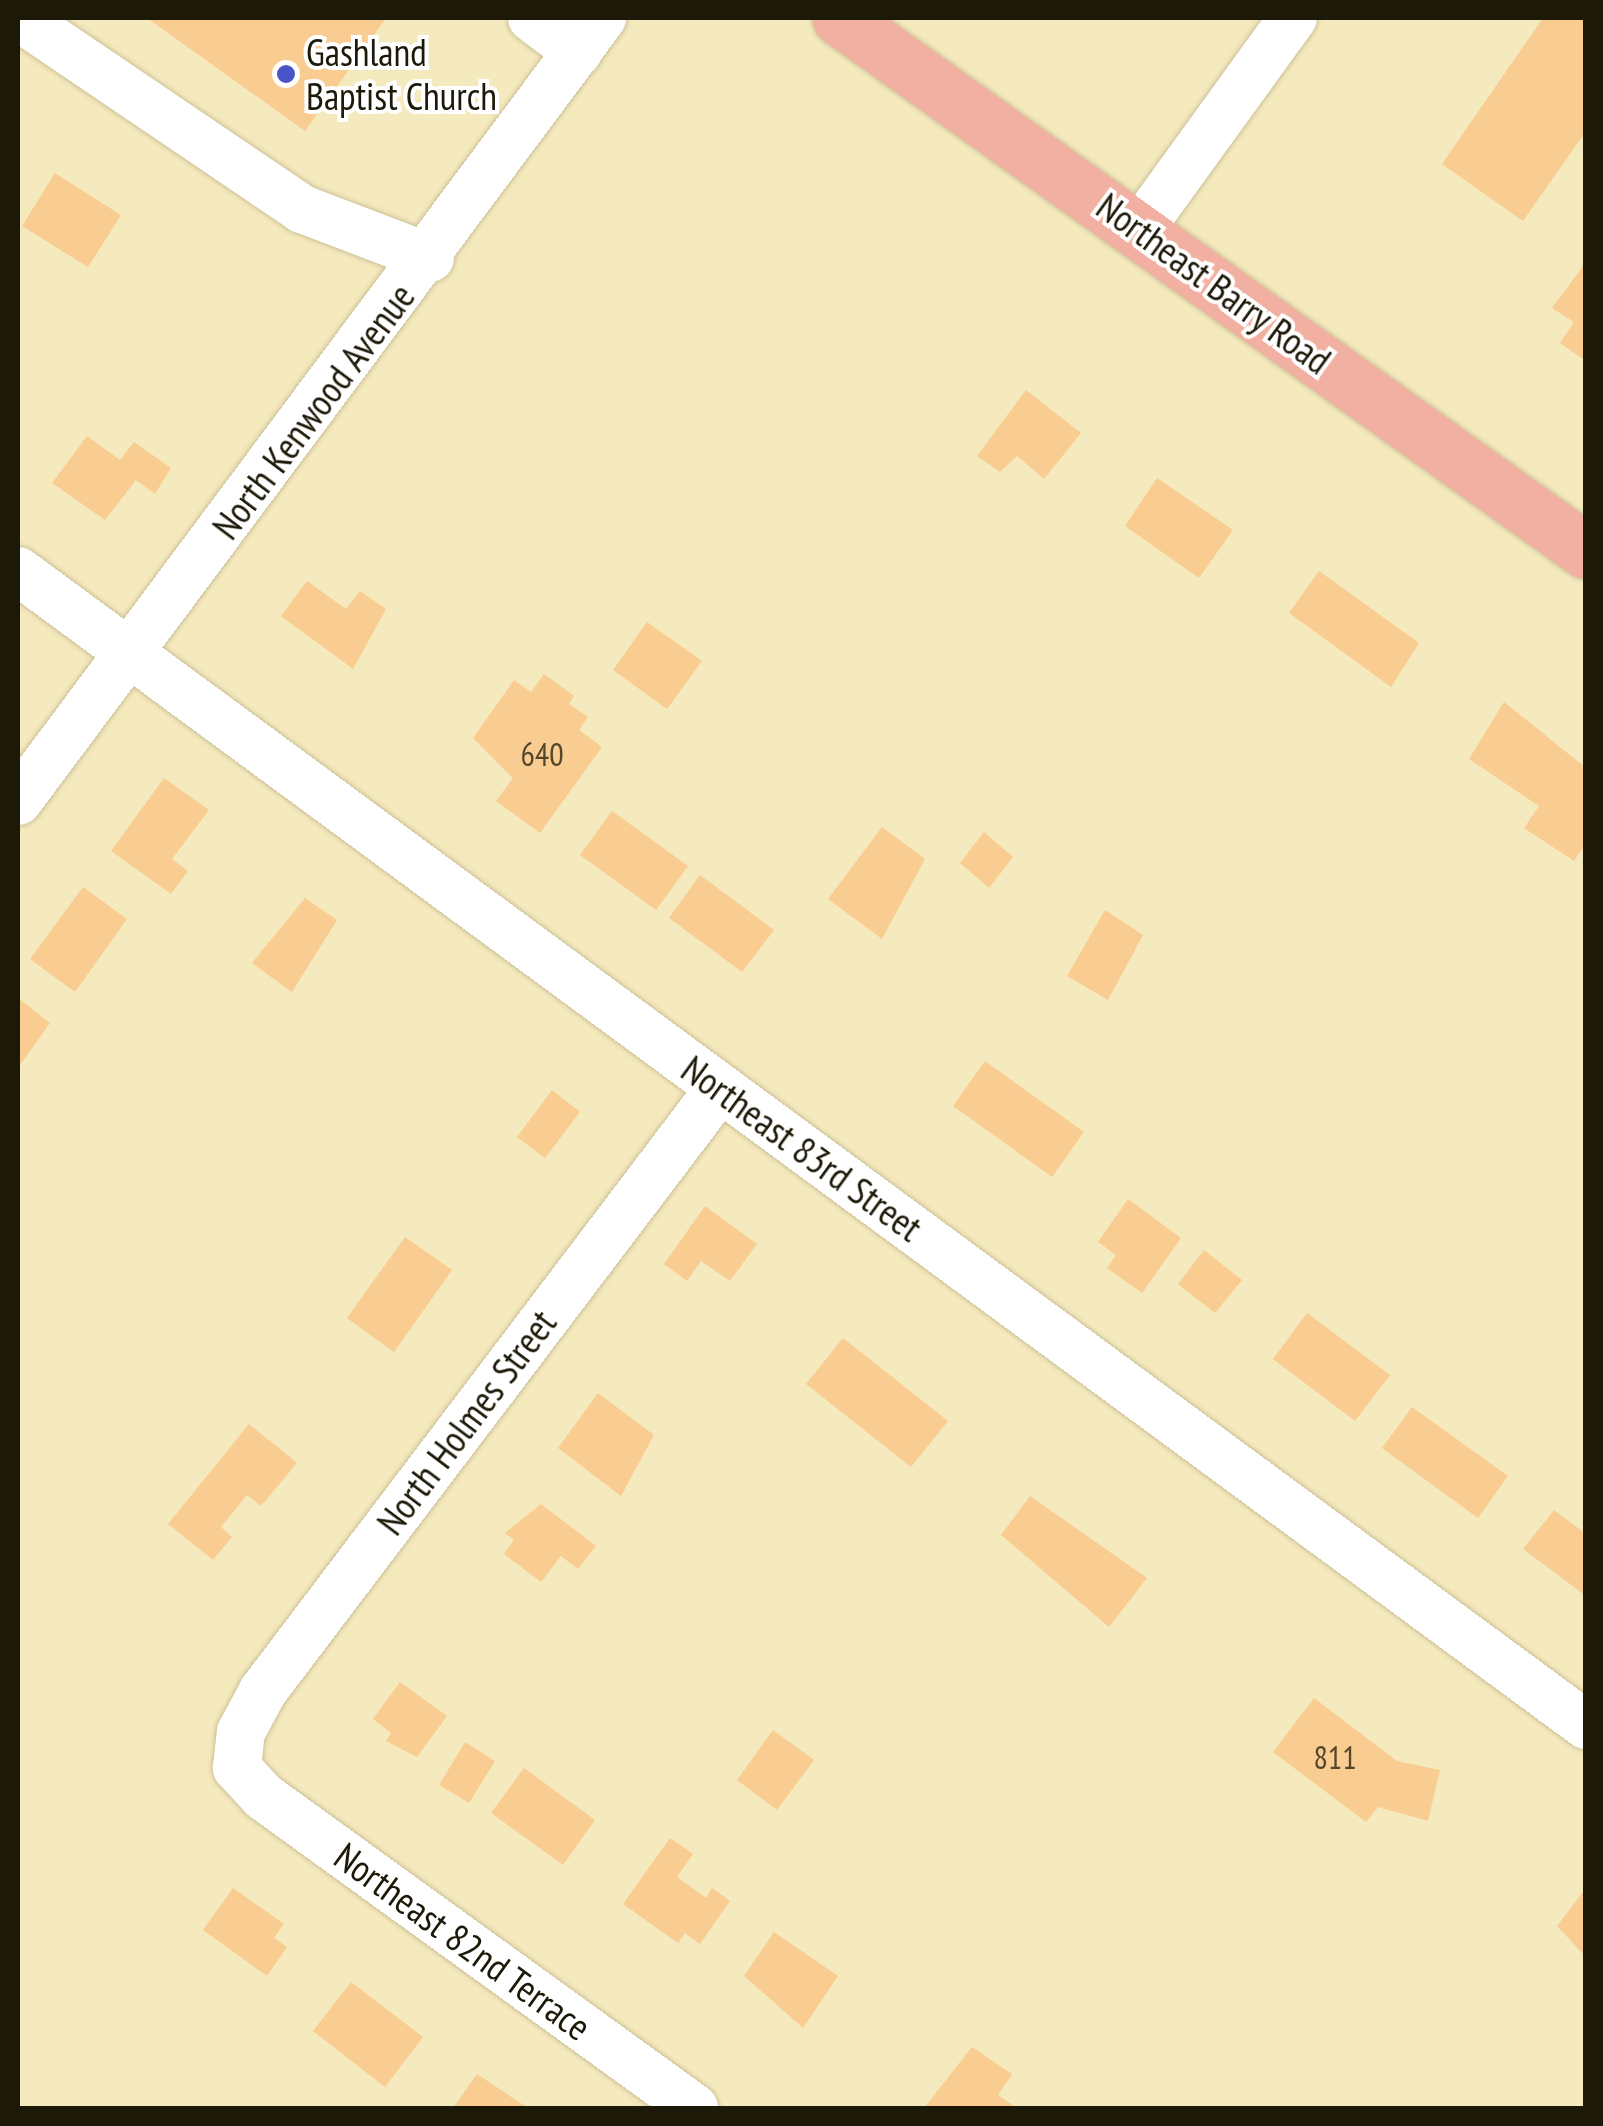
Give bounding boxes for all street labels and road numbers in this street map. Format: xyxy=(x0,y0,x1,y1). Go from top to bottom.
street label: Northeast Barry Road xyxy=(1088,183,1340,383)
street label: North Kenwood Avenue xyxy=(202,274,424,548)
street label: Northeast 83rd Street xyxy=(673,1046,931,1250)
street label: North Holmes Street xyxy=(367,1301,565,1543)
street label: Northeast 82nd Terrace xyxy=(326,1833,600,2049)

